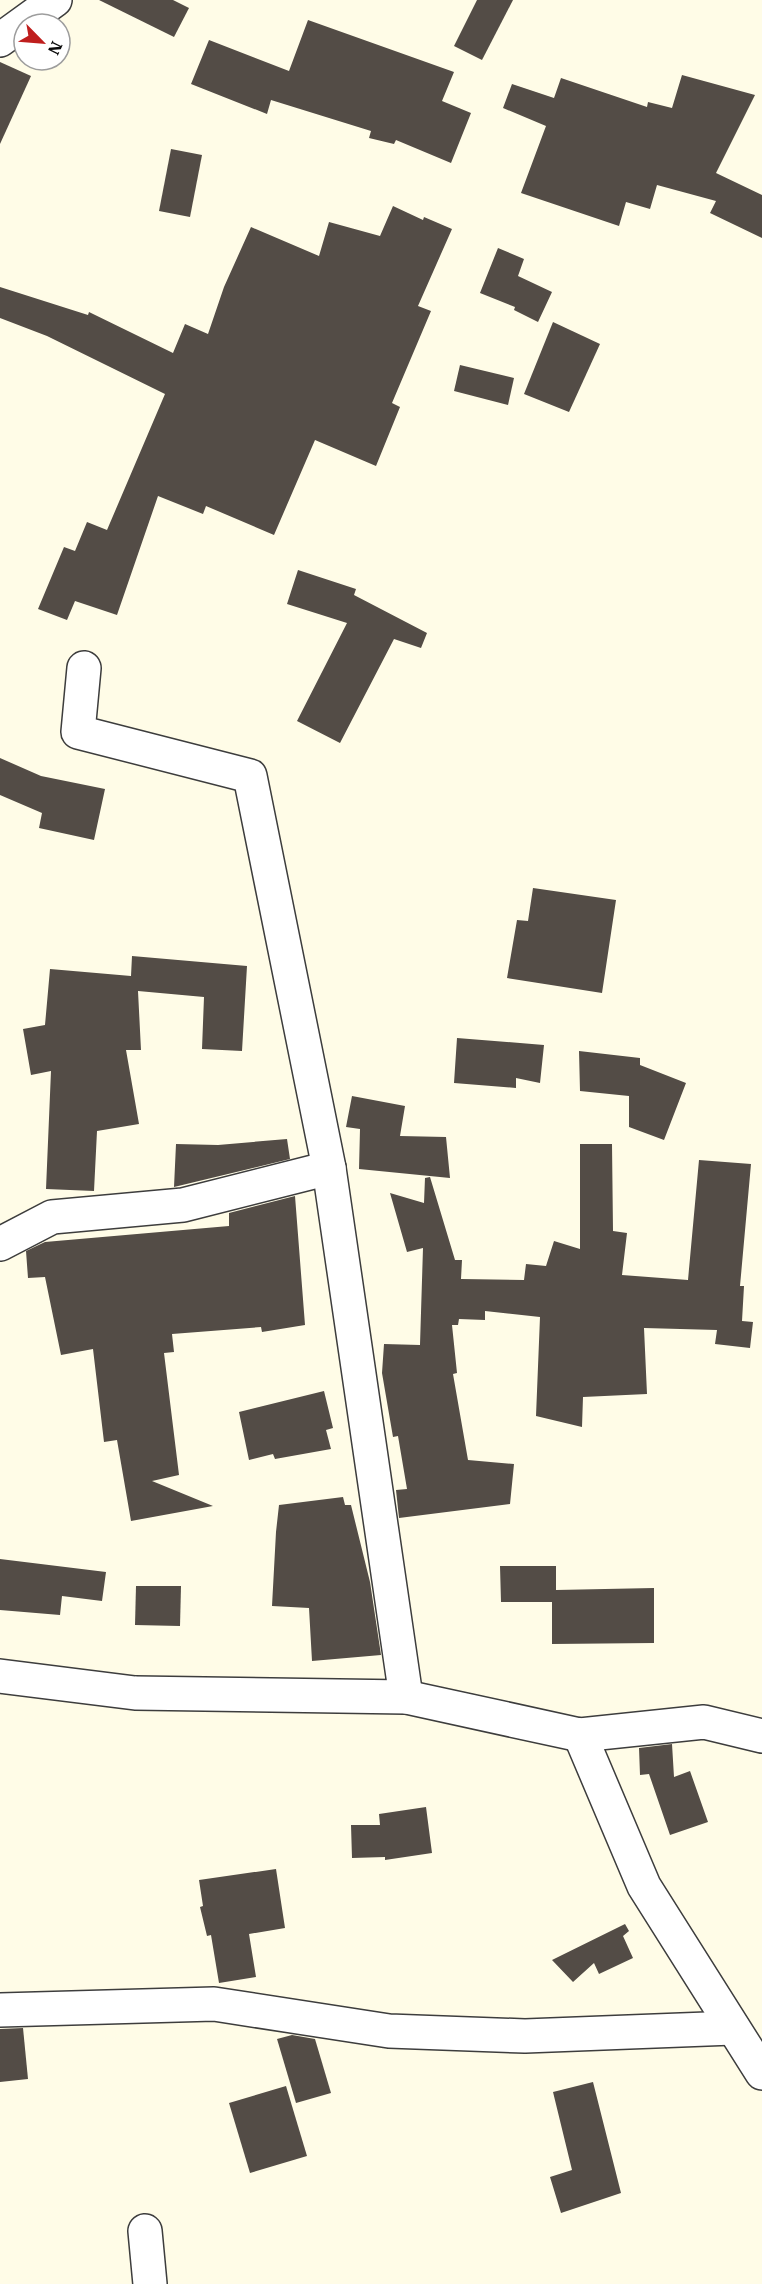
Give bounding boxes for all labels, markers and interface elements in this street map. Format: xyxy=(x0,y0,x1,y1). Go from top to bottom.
north arrow xyxy=(12,12,72,72)
text: N xyxy=(44,38,67,58)

